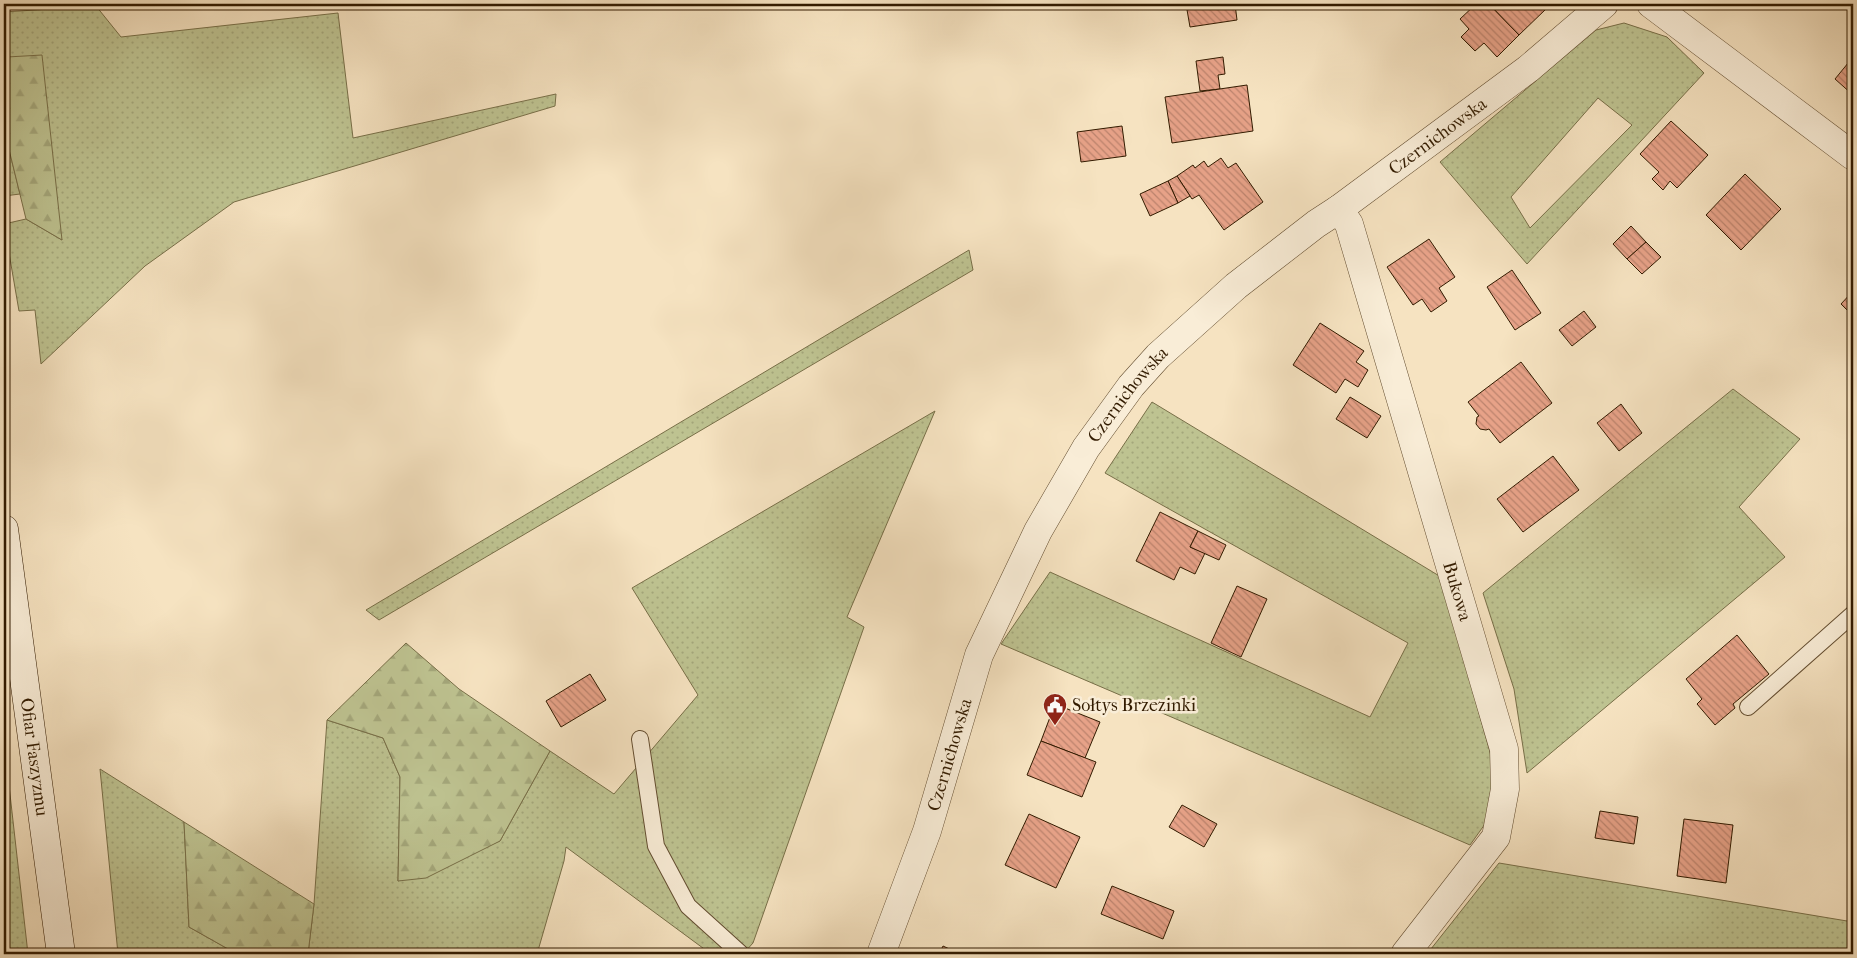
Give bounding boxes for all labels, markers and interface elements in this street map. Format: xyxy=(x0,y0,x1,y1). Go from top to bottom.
street label: Czernichowska xyxy=(1385,93,1491,180)
street label: Czernichowska xyxy=(1084,342,1173,447)
street label: Bukowa xyxy=(1438,559,1476,624)
public building icon: Sołtys Brzezinki xyxy=(1042,692,1068,726)
street label: Czernichowska xyxy=(923,695,977,814)
place label: Sołtys Brzezinki xyxy=(1072,695,1197,716)
street label: Ofiar Faszyzmu xyxy=(16,697,52,818)

